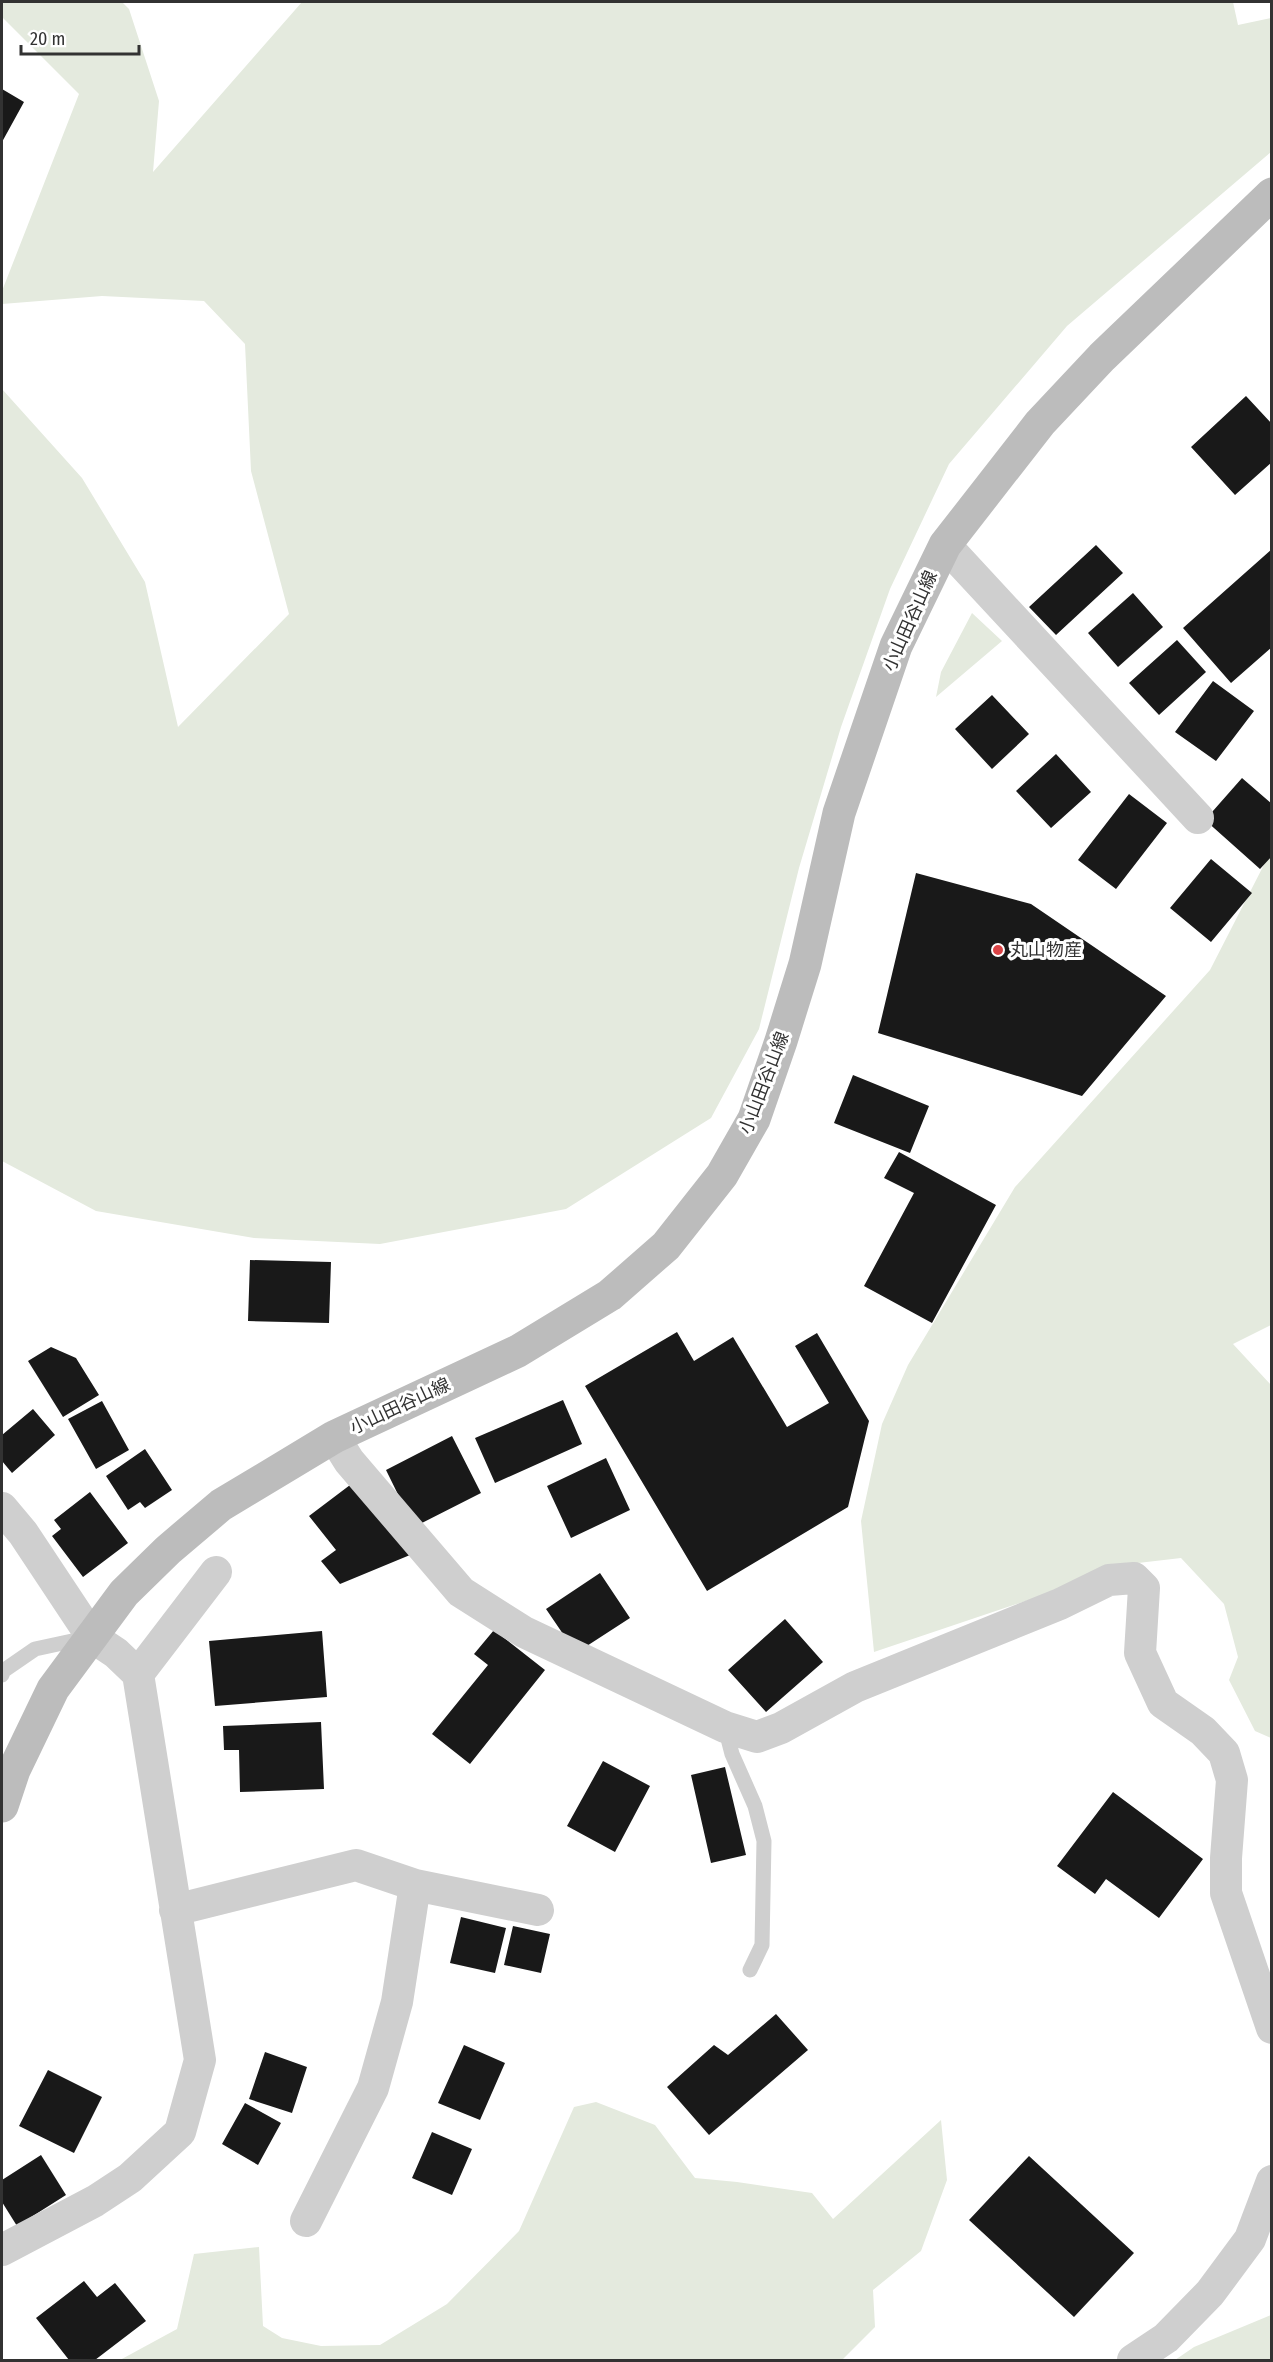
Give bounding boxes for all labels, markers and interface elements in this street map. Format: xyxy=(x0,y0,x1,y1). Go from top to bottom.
scale bar xyxy=(21,18,140,56)
text: 20 m xyxy=(30,28,65,50)
street label: 小山田谷山線 xyxy=(878,567,942,675)
place label: 丸山物産 xyxy=(1010,939,1082,961)
marker: 丸山物産 xyxy=(991,943,1005,957)
street label: 小山田谷山線 xyxy=(734,1029,794,1137)
street label: 小山田谷山線 xyxy=(346,1373,454,1439)

